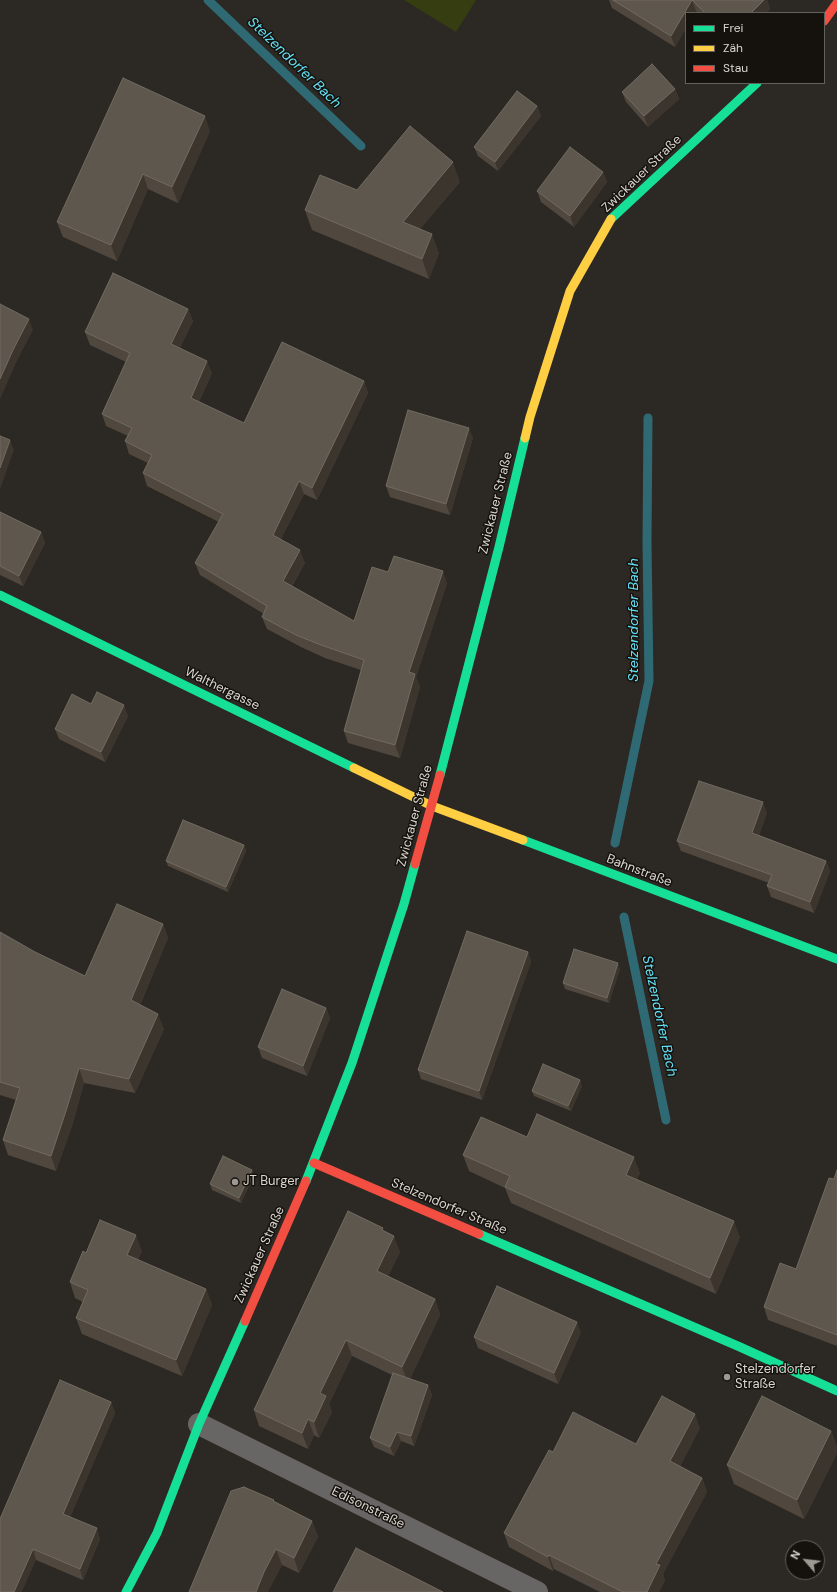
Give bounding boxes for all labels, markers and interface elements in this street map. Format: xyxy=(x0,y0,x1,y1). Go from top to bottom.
legend xyxy=(685,12,825,84)
water label: Stelzendorfer Bach xyxy=(244,14,344,112)
text: Frei xyxy=(723,20,743,36)
text: Zäh xyxy=(723,40,743,56)
text: Stau xyxy=(723,60,748,76)
street label: Zwickauer Straße xyxy=(599,132,685,216)
street label: Zwickauer Straße xyxy=(476,450,516,556)
water label: Stelzendorfer Bach xyxy=(626,558,642,682)
street label: Walthergasse xyxy=(182,664,262,714)
street label: Zwickauer Straße xyxy=(394,764,436,868)
street label: Bahnstraße xyxy=(604,851,674,891)
water label: Stelzendorfer Bach xyxy=(638,954,680,1078)
place label: JT Burger xyxy=(243,1174,299,1190)
street label: Stelzendorfer Straße xyxy=(389,1176,509,1238)
marker: JT Burger xyxy=(230,1177,240,1187)
street label: Zwickauer Straße xyxy=(232,1204,288,1306)
place label: Stelzendorfer Straße xyxy=(735,1362,816,1393)
marker: Stelzendorfer Straße xyxy=(722,1372,732,1382)
street label: Edisonstraße xyxy=(329,1484,407,1532)
north arrow xyxy=(785,1540,825,1580)
text: N xyxy=(787,1548,803,1562)

